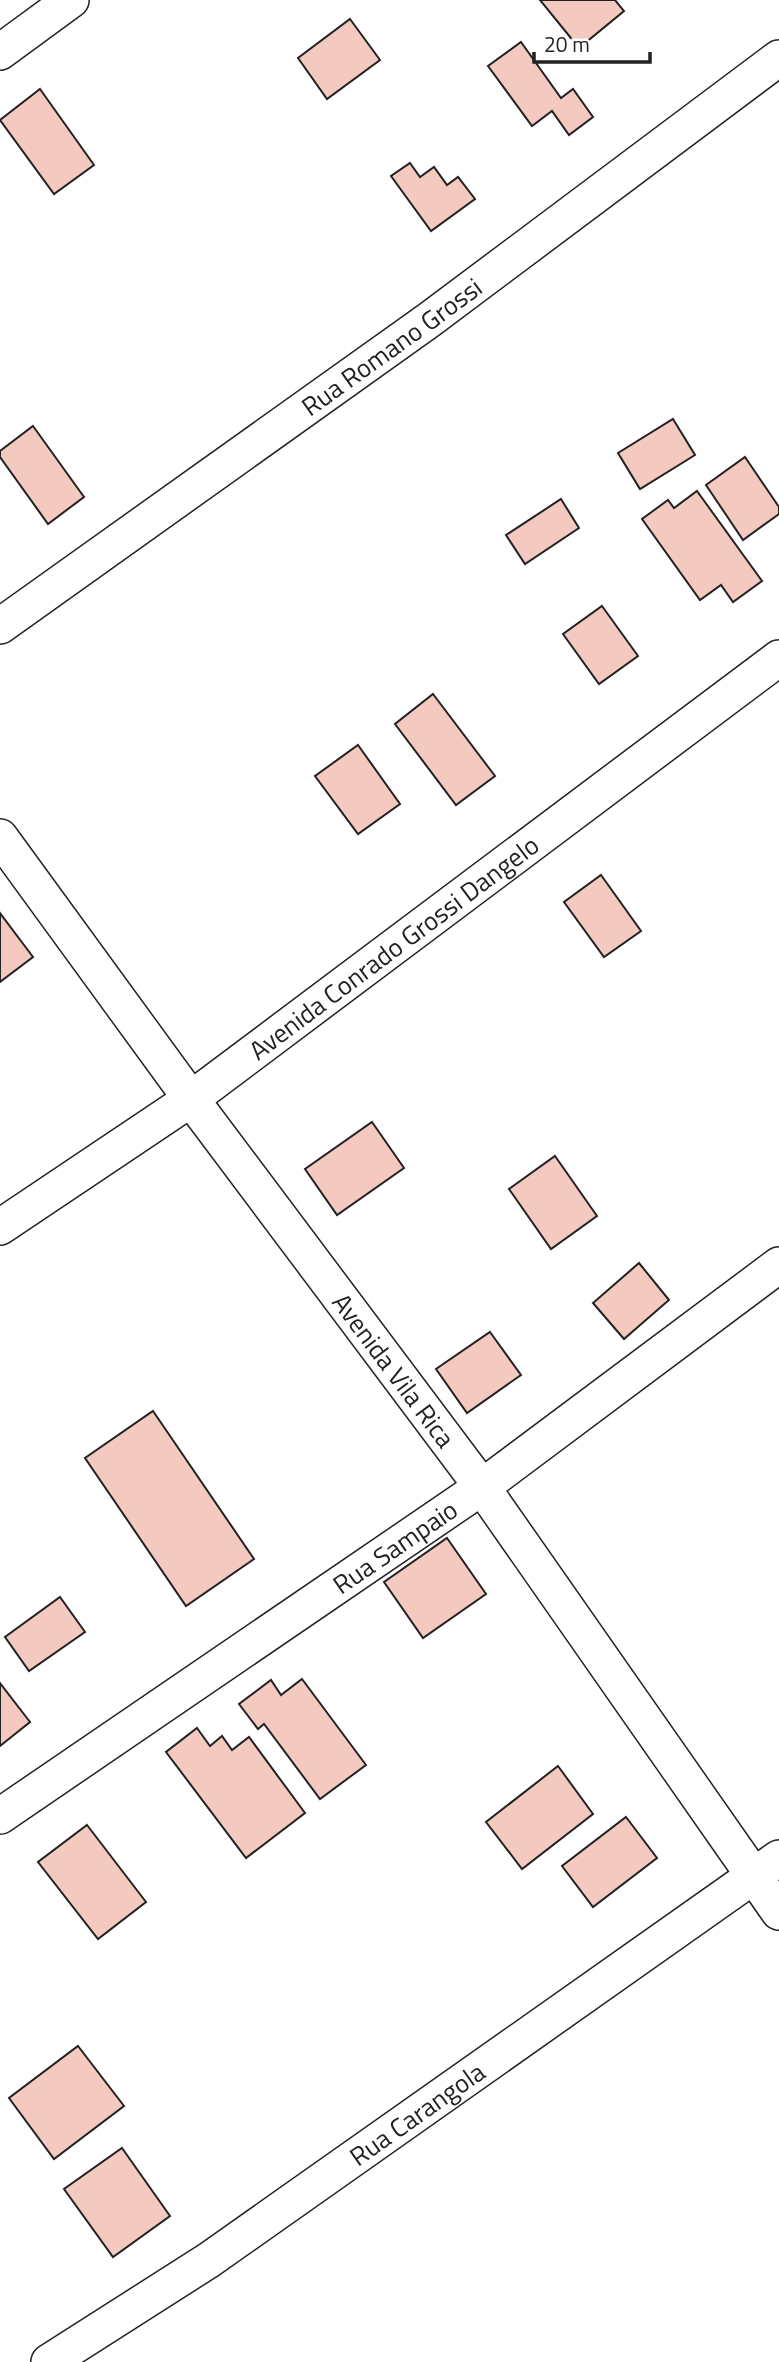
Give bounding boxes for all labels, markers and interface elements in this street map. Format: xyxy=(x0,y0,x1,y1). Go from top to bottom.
scale bar xyxy=(534,21,650,65)
text: 20 m xyxy=(544,28,590,60)
street label: Rua Romano Grossi xyxy=(293,268,490,425)
street label: Avenida Conrado Grossi Dangelo xyxy=(240,825,547,1069)
street label: Avenida Vila Rica xyxy=(323,1285,465,1455)
street label: Rua Sampaio xyxy=(325,1490,465,1603)
street label: Rua Carangola xyxy=(341,2052,493,2175)

